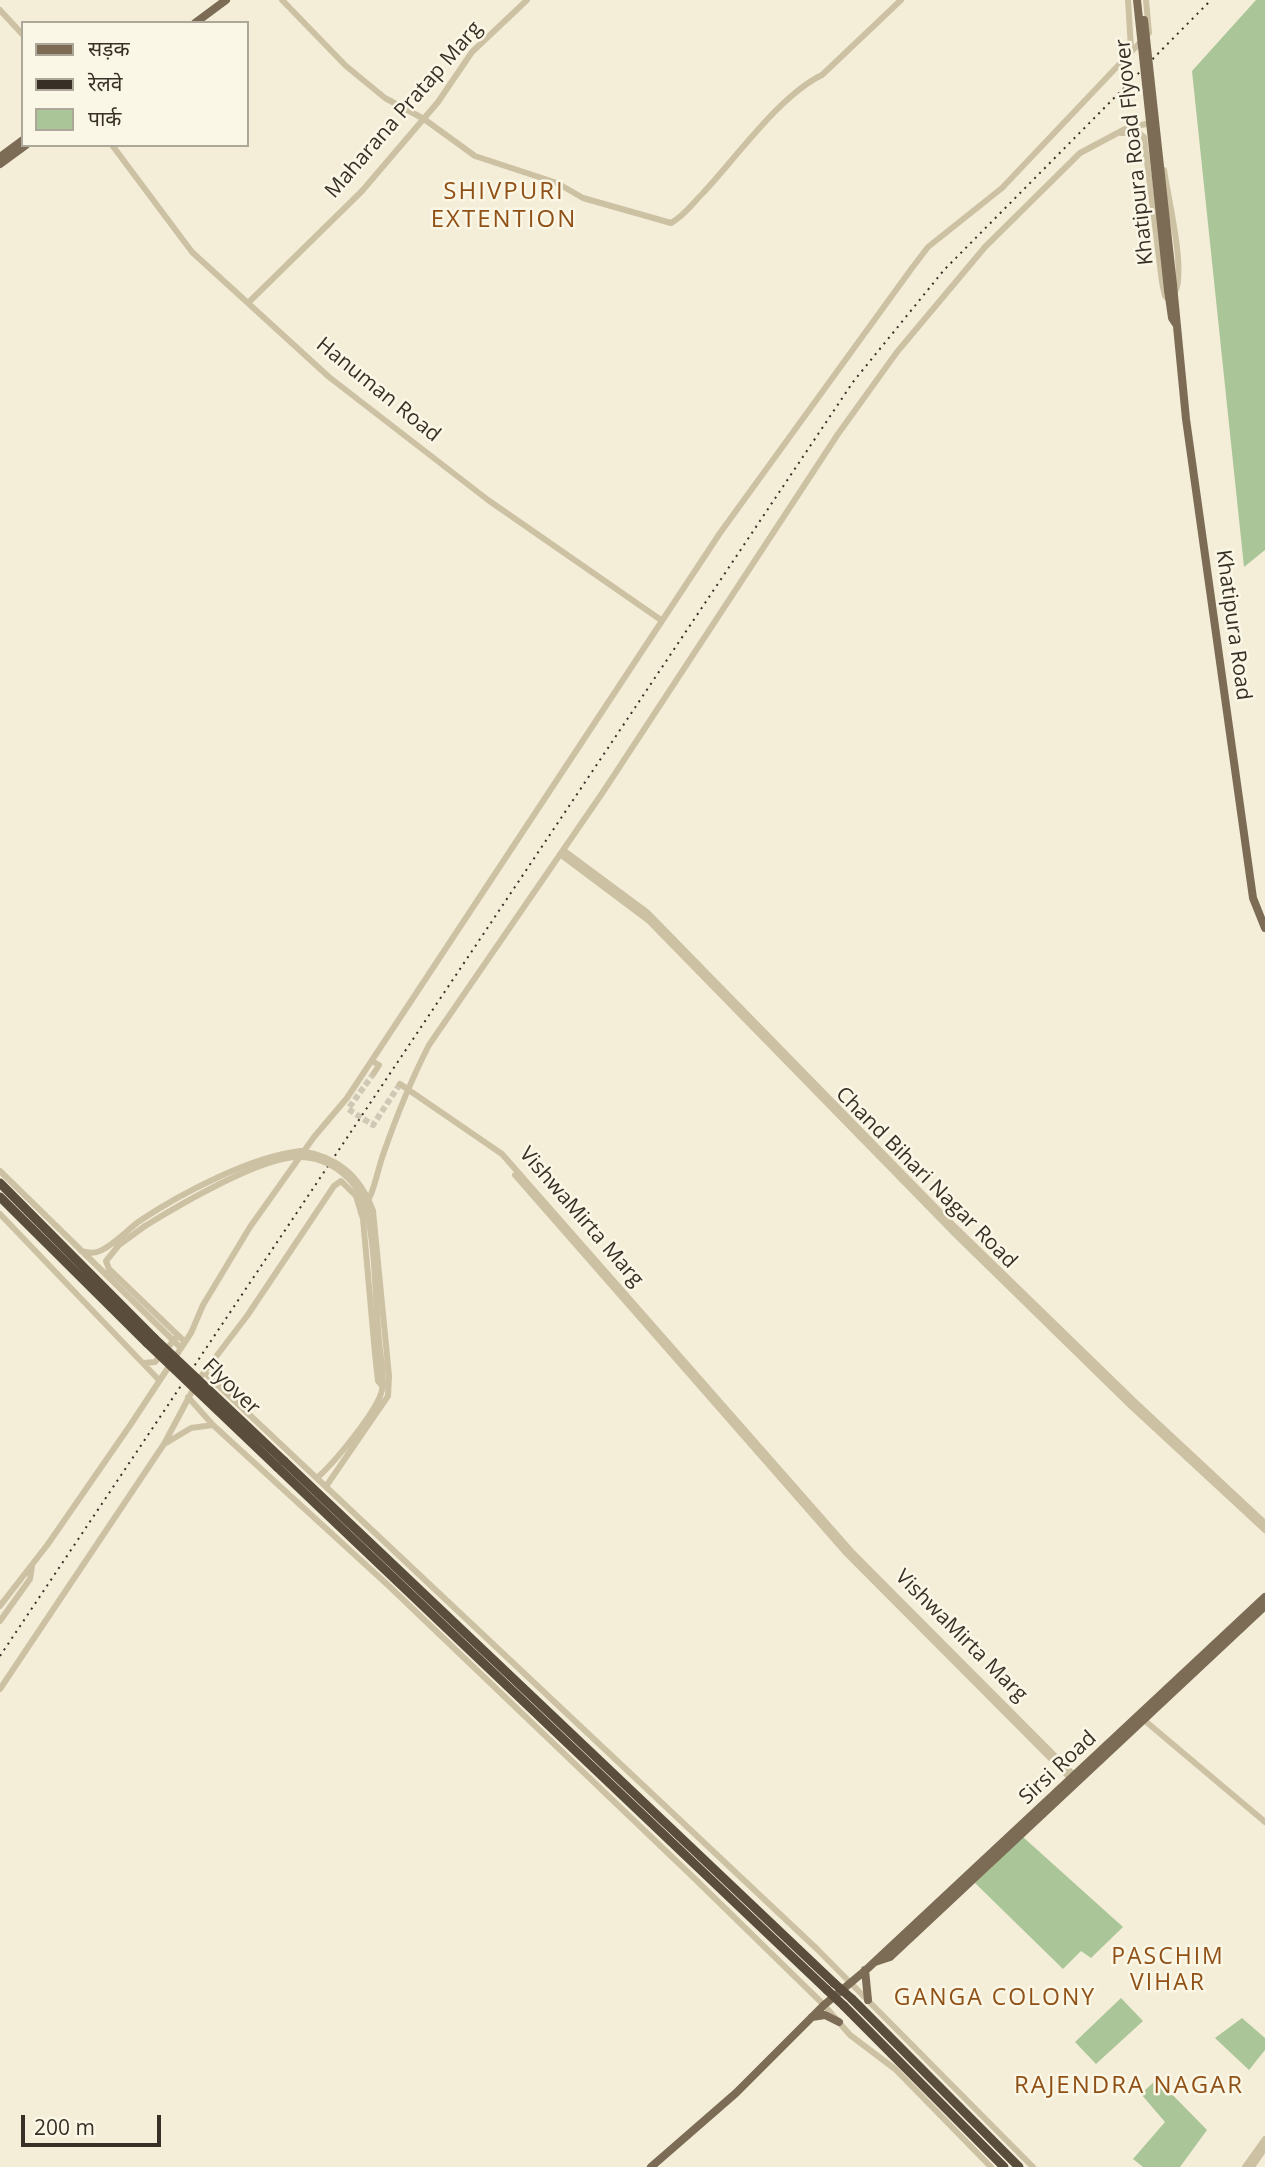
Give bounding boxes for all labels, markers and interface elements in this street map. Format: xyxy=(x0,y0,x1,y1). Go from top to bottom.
street label: Maharana Pratap Marg xyxy=(320,16,488,204)
legend xyxy=(21,21,248,147)
text: सड़क xyxy=(88,34,130,62)
street label: Khatipura Road Flyover xyxy=(1111,38,1159,266)
text: रेलवे xyxy=(88,69,123,97)
text: पार्क xyxy=(88,104,122,132)
district label: SHIVPURI EXTENTION xyxy=(432,178,576,234)
street label: Hanuman Road xyxy=(311,332,445,448)
street label: Khatipura Road xyxy=(1210,548,1256,702)
street label: Chand Bihari Nagar Road xyxy=(830,1082,1022,1274)
street label: VishwaMirta Marg xyxy=(514,1142,648,1292)
street label: Flyover xyxy=(197,1354,265,1420)
street label: VishwaMirta Marg xyxy=(890,1565,1032,1707)
street label: Sirsi Road xyxy=(1014,1726,1102,1810)
district label: PASCHIM VIHAR xyxy=(1112,1943,1224,1997)
district label: GANGA COLONY xyxy=(895,1984,1095,2012)
district label: RAJENDRA NAGAR xyxy=(1016,2072,1242,2100)
scale bar xyxy=(24,2100,164,2144)
text: 200 m xyxy=(34,2113,95,2141)

